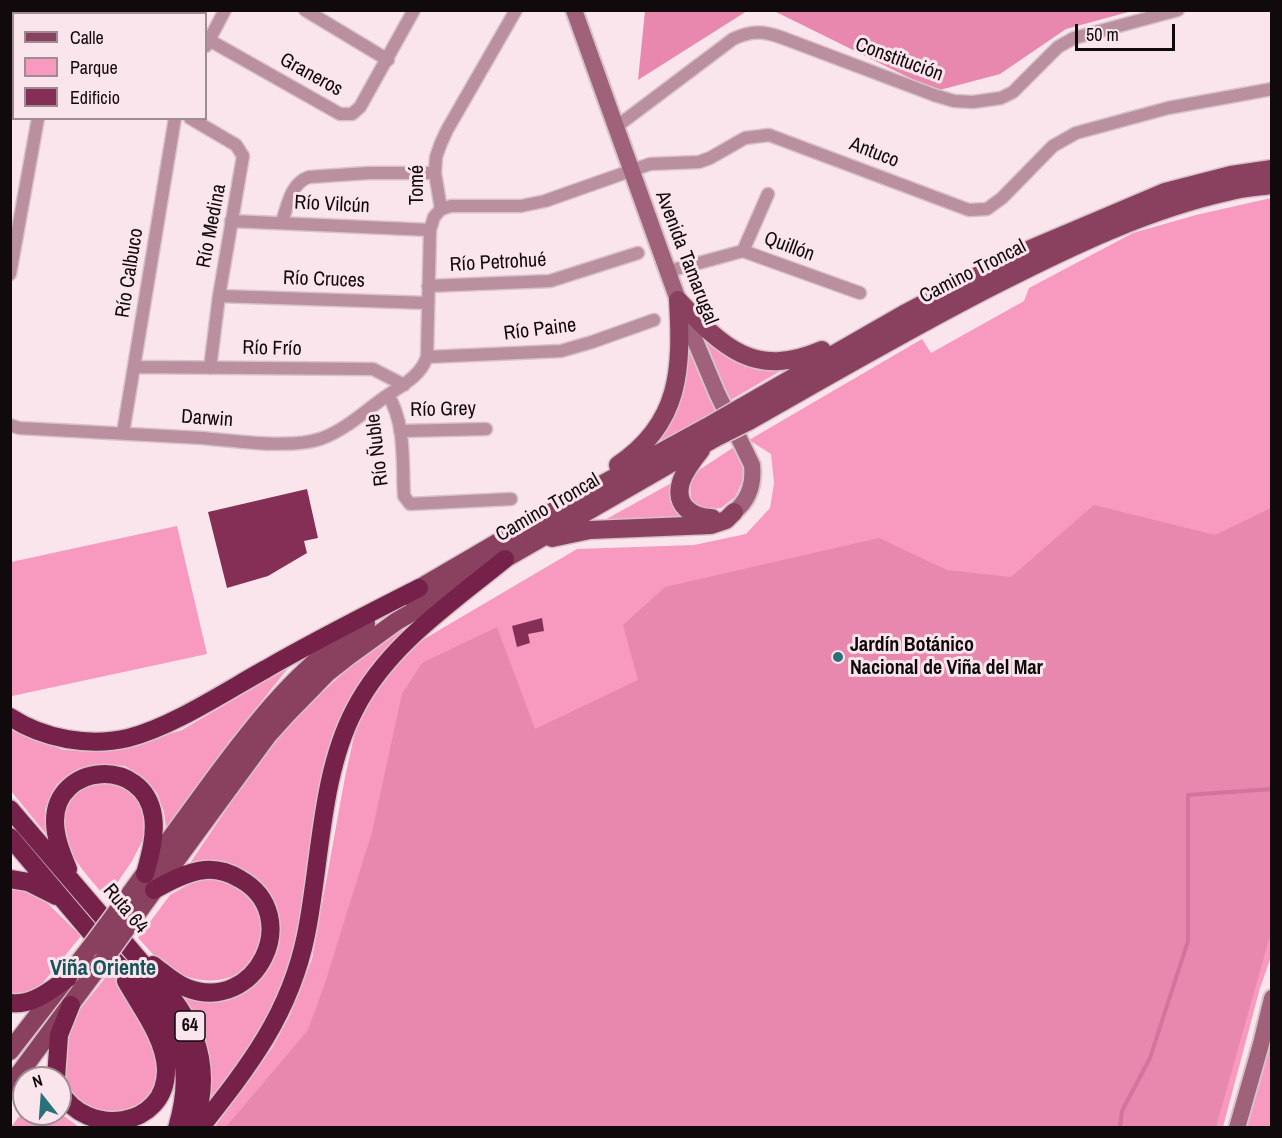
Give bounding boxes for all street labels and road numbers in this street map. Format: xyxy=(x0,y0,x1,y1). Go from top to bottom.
street label: Constitución xyxy=(852,33,946,87)
street label: Graneros xyxy=(275,48,347,102)
street label: Antuco xyxy=(846,133,902,173)
street label: Tomé xyxy=(406,165,430,205)
street label: Río Medina xyxy=(192,182,232,270)
street label: Avenida Tamarugal xyxy=(649,188,723,328)
street label: Río Vilcún xyxy=(294,191,370,219)
street label: Río Calbuco xyxy=(111,227,149,319)
street label: Quillón xyxy=(760,227,818,267)
street label: Camino Troncal xyxy=(916,235,1030,309)
street label: Río Petrohué xyxy=(449,248,547,278)
street label: Río Cruces xyxy=(283,267,365,293)
street label: Río Paine xyxy=(502,314,578,346)
street label: Río Frío xyxy=(242,336,302,362)
street label: Río Grey xyxy=(410,397,476,423)
street label: Darwin xyxy=(180,405,234,433)
street label: Río Ñuble xyxy=(362,412,394,488)
street label: Camino Troncal xyxy=(492,469,604,547)
street label: Ruta 64 xyxy=(97,879,153,939)
road number: 64 xyxy=(175,1011,205,1041)

